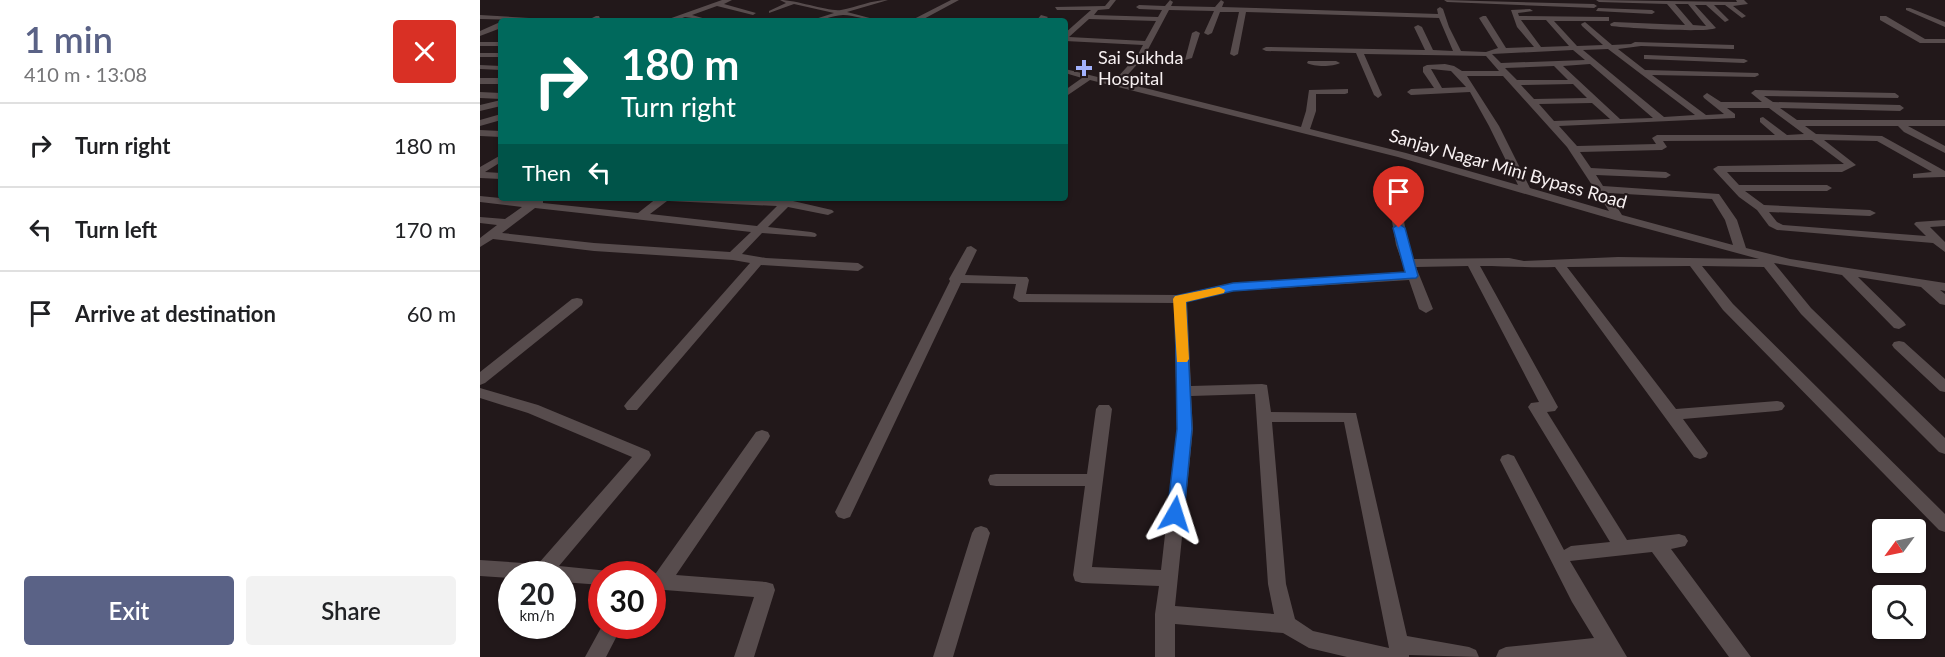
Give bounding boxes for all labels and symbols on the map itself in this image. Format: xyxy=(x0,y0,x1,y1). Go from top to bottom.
place label: Sai Sukhda Hospital xyxy=(1098,46,1183,89)
marker: Sai Sukhda Hospital xyxy=(1075,59,1093,77)
street label: Sanjay Nagar Mini Bypass Road xyxy=(1387,124,1630,213)
pin xyxy=(1373,166,1424,228)
position arrow xyxy=(1143,482,1207,546)
north arrow xyxy=(1872,519,1926,573)
speed limit sign: 30 xyxy=(588,561,666,639)

